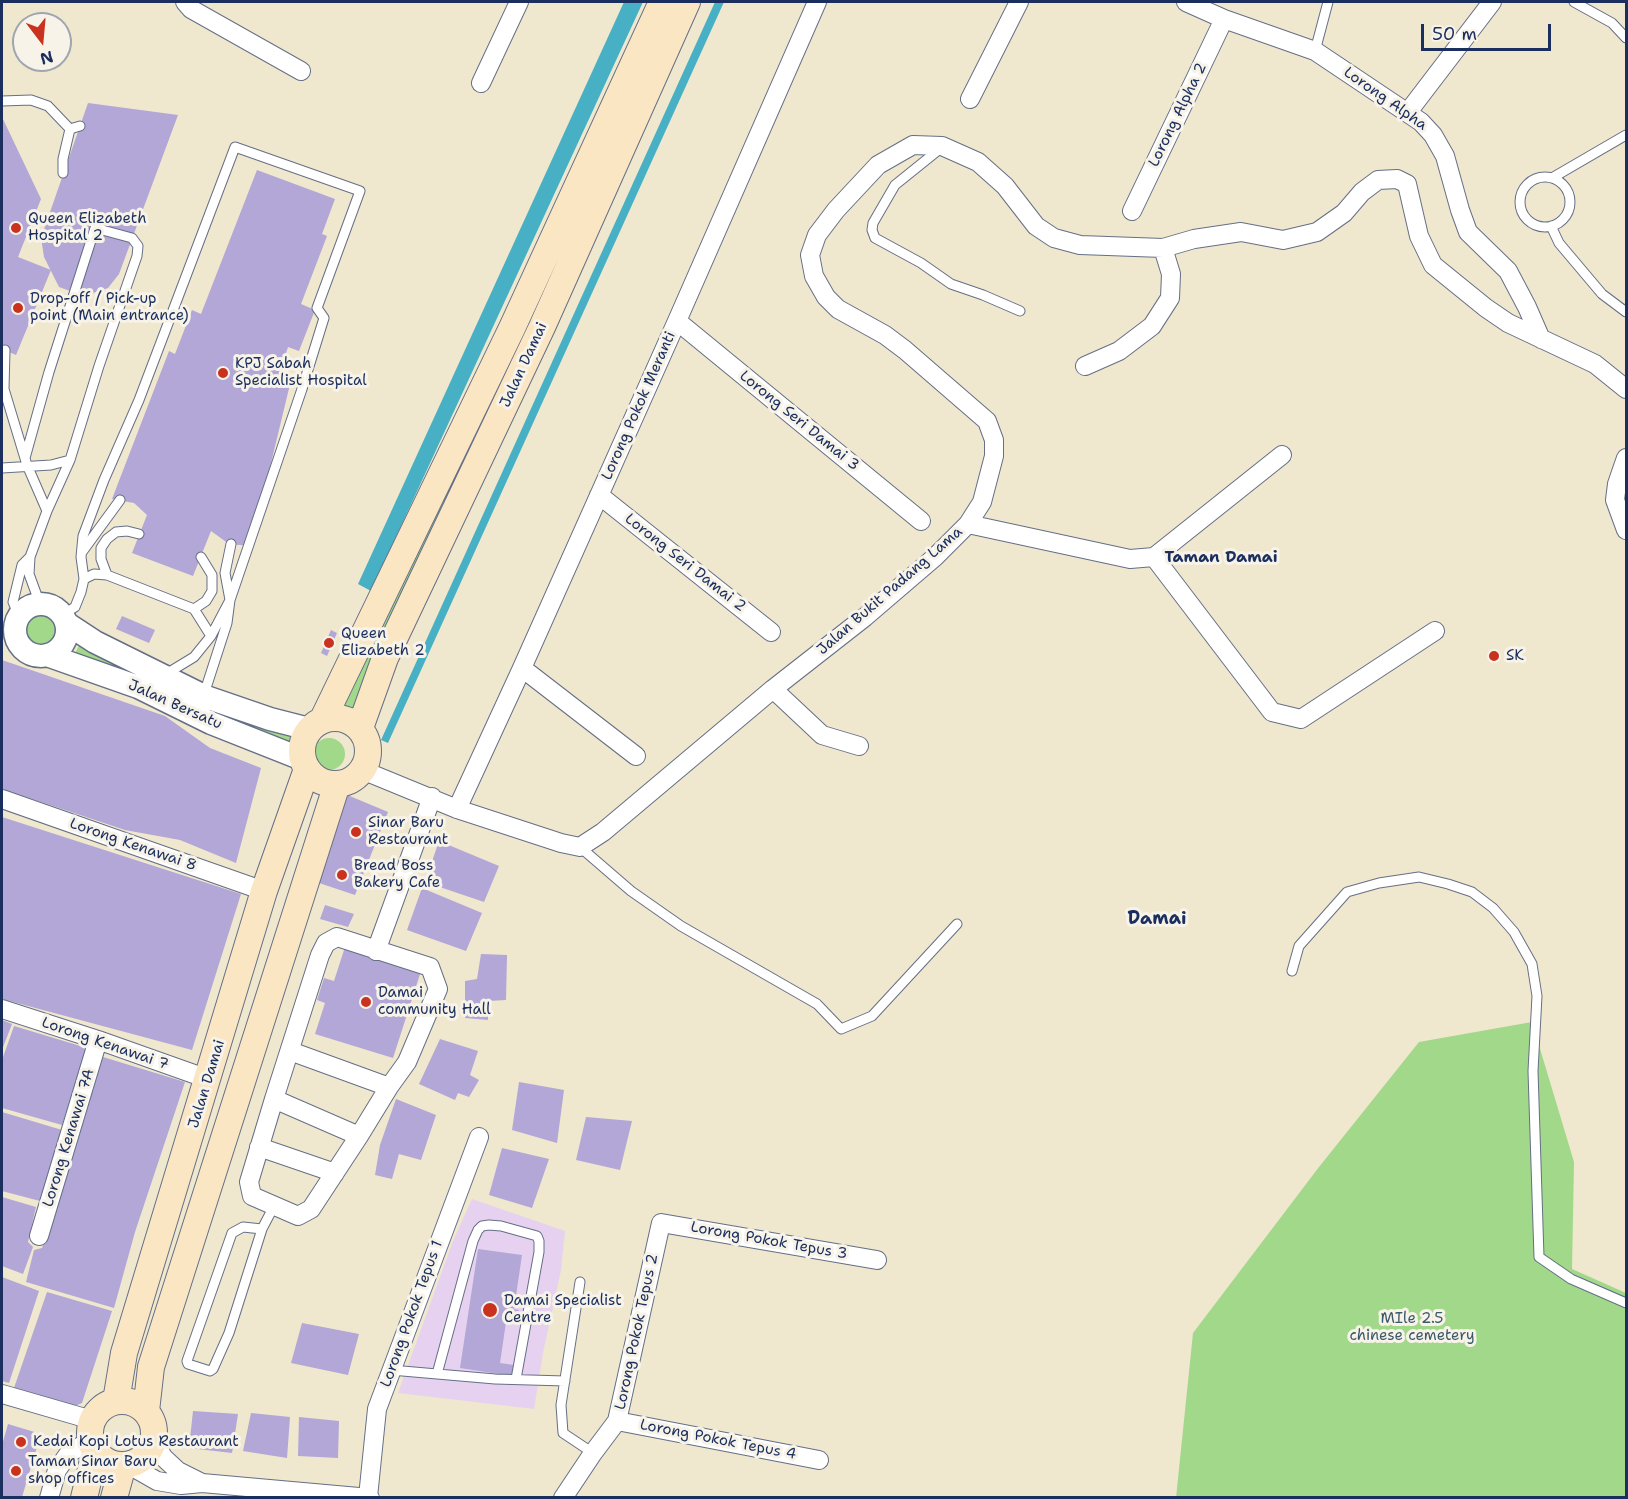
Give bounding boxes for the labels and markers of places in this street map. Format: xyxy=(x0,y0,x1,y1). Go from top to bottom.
place label: Queen Elizabeth Hospital 2 xyxy=(28,210,147,245)
marker: Queen Elizabeth Hospital 2 xyxy=(9,221,23,235)
place label: Drop-off / Pick-up point (Main entrance) xyxy=(30,290,189,325)
marker: Drop-off / Pick-up point (Main entrance) xyxy=(11,301,25,315)
place label: KPJ Sabah Specialist Hospital xyxy=(235,355,367,390)
marker: KPJ Sabah Specialist Hospital xyxy=(216,366,230,380)
place label: Queen Elizabeth 2 xyxy=(341,625,425,660)
marker: Queen Elizabeth 2 xyxy=(322,636,336,650)
place label: SK xyxy=(1506,647,1524,665)
marker: SK xyxy=(1487,649,1501,663)
place label: Sinar Baru Restaurant xyxy=(368,814,448,849)
marker: Sinar Baru Restaurant xyxy=(349,825,363,839)
place label: Bread Boss Bakery Cafe xyxy=(354,857,440,892)
marker: Bread Boss Bakery Cafe xyxy=(335,868,349,882)
place label: Damai community Hall xyxy=(378,984,491,1019)
marker: Damai community Hall xyxy=(359,995,373,1009)
place label: Damai Specialist Centre xyxy=(504,1292,622,1327)
marker: Damai Specialist Centre xyxy=(481,1301,499,1319)
place label: Kedai Kopi Lotus Restaurant xyxy=(33,1433,239,1451)
marker: Kedai Kopi Lotus Restaurant xyxy=(14,1435,28,1449)
place label: Taman Sinar Baru shop offices xyxy=(28,1453,157,1488)
marker: Taman Sinar Baru shop offices xyxy=(9,1464,23,1478)

